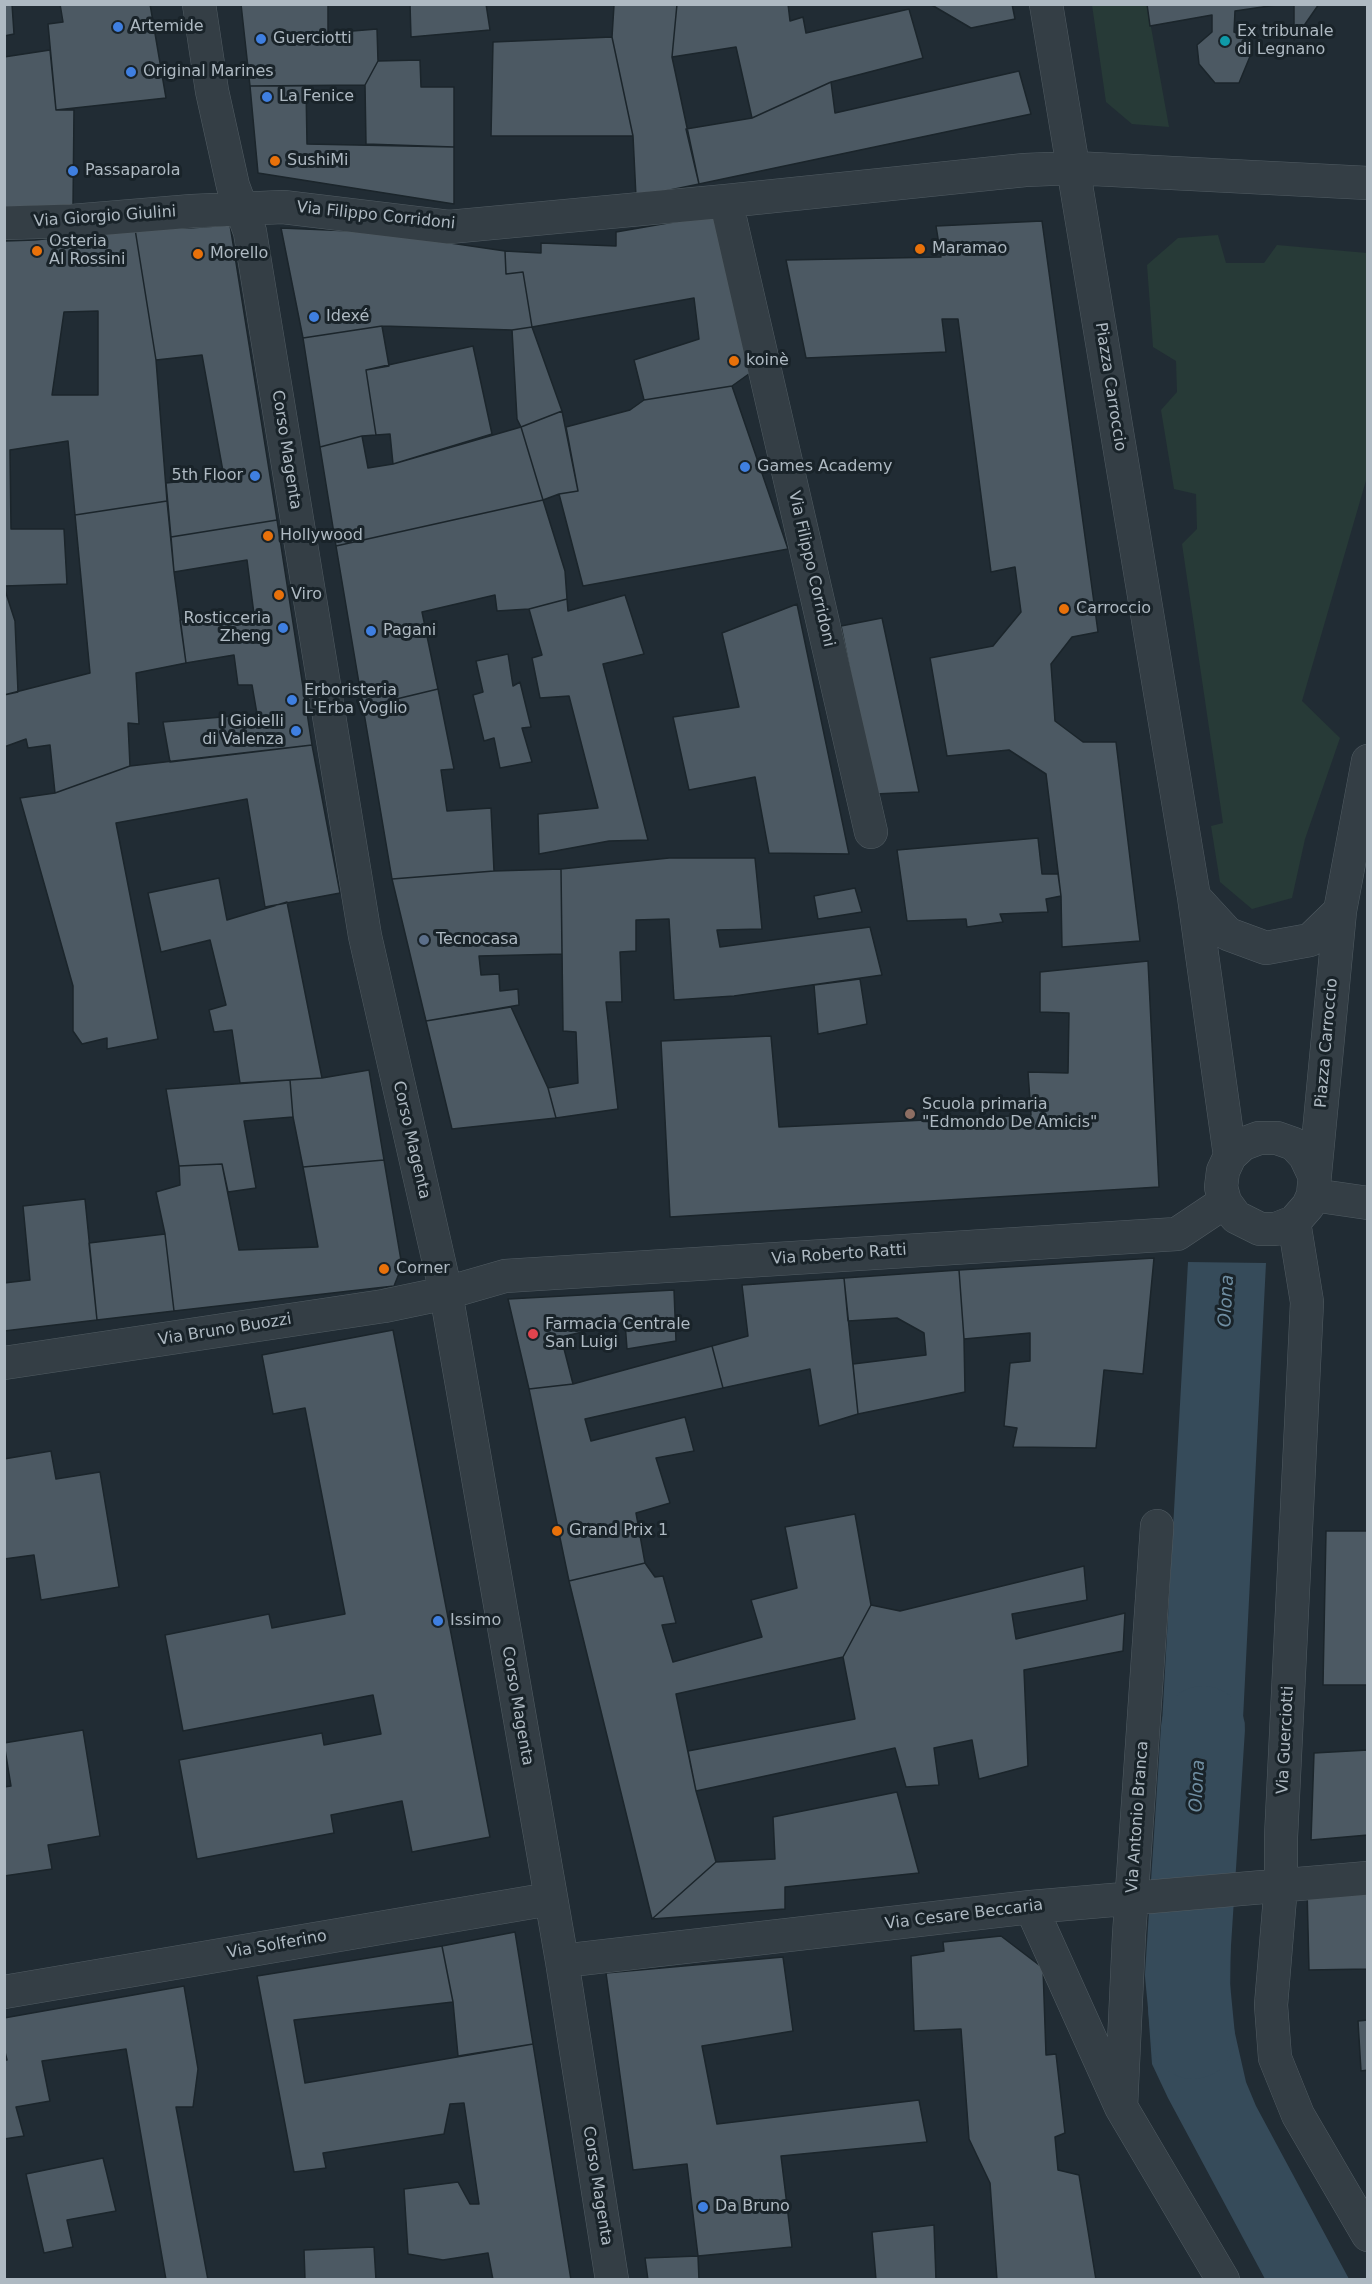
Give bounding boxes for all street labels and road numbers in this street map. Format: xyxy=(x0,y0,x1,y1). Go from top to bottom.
street label: Via Filippo Corridoni xyxy=(296,198,456,234)
street label: Via Giorgio Giulini xyxy=(33,202,177,232)
street label: Piazza Carroccio xyxy=(1090,321,1130,453)
street label: Corso Magenta xyxy=(267,389,305,511)
street label: Via Filippo Corridoni xyxy=(784,489,838,649)
street label: Piazza Carroccio xyxy=(1312,977,1342,1109)
street label: Corso Magenta xyxy=(388,1079,434,1201)
street label: Via Roberto Ratti xyxy=(771,1241,907,1269)
street label: Via Bruno Buozzi xyxy=(157,1310,293,1350)
street label: Corso Magenta xyxy=(497,1645,537,1767)
street label: Via Guerciotti xyxy=(1274,1685,1298,1795)
street label: Via Antonio Branca xyxy=(1123,1740,1153,1894)
street label: Via Cesare Beccaria xyxy=(884,1896,1044,1934)
street label: Via Solferino xyxy=(226,1927,328,1963)
street label: Corso Magenta xyxy=(578,2125,616,2247)

